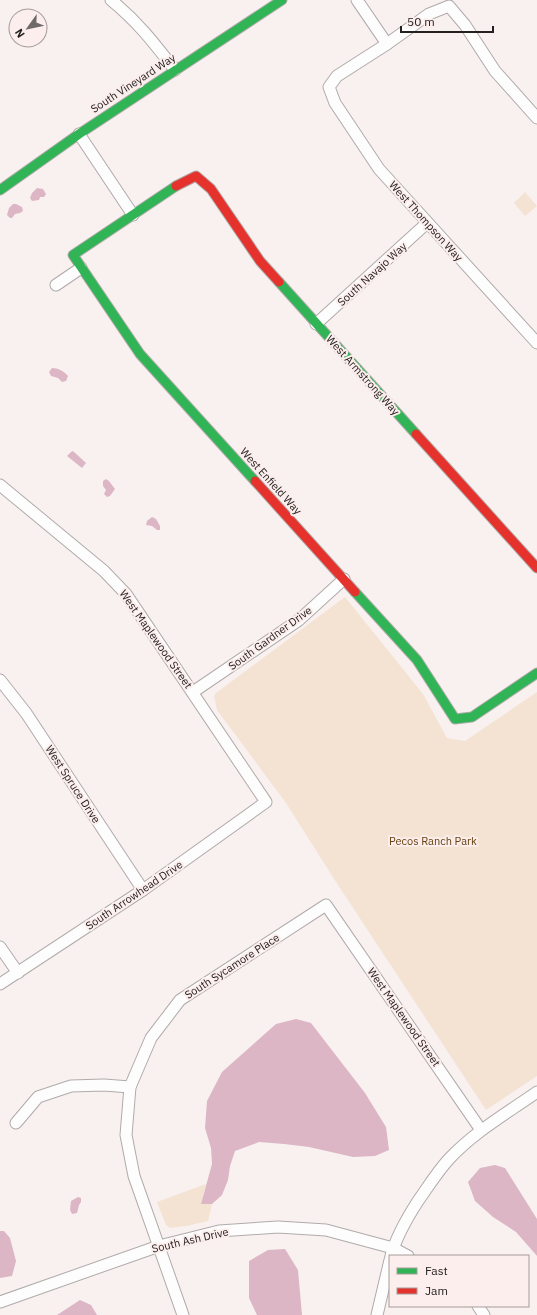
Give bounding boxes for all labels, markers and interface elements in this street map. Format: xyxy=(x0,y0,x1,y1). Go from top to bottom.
north arrow xyxy=(8,8,48,48)
scale bar xyxy=(401,8,493,34)
text: 50 m xyxy=(407,14,435,29)
text: N xyxy=(12,26,28,41)
street label: South Vineyard Way xyxy=(88,50,178,116)
street label: West Thompson Way xyxy=(386,178,466,264)
street label: South Navajo Way xyxy=(334,239,410,309)
street label: West Armstrong Way xyxy=(323,332,403,418)
street label: West Enfield Way xyxy=(237,445,305,518)
street label: West Maplewood Street xyxy=(117,587,195,691)
street label: South Gardner Drive xyxy=(226,603,314,673)
street label: West Spruce Drive xyxy=(43,742,103,826)
park label: Pecos Ranch Park xyxy=(389,834,477,848)
street label: South Arrowhead Drive xyxy=(83,857,185,933)
street label: South Sycamore Place xyxy=(182,930,282,1002)
street label: West Maplewood Street xyxy=(365,965,443,1069)
street label: South Ash Drive xyxy=(150,1224,230,1256)
legend xyxy=(389,1255,529,1307)
text: Fast xyxy=(425,1263,448,1278)
text: Jam xyxy=(425,1283,448,1298)

